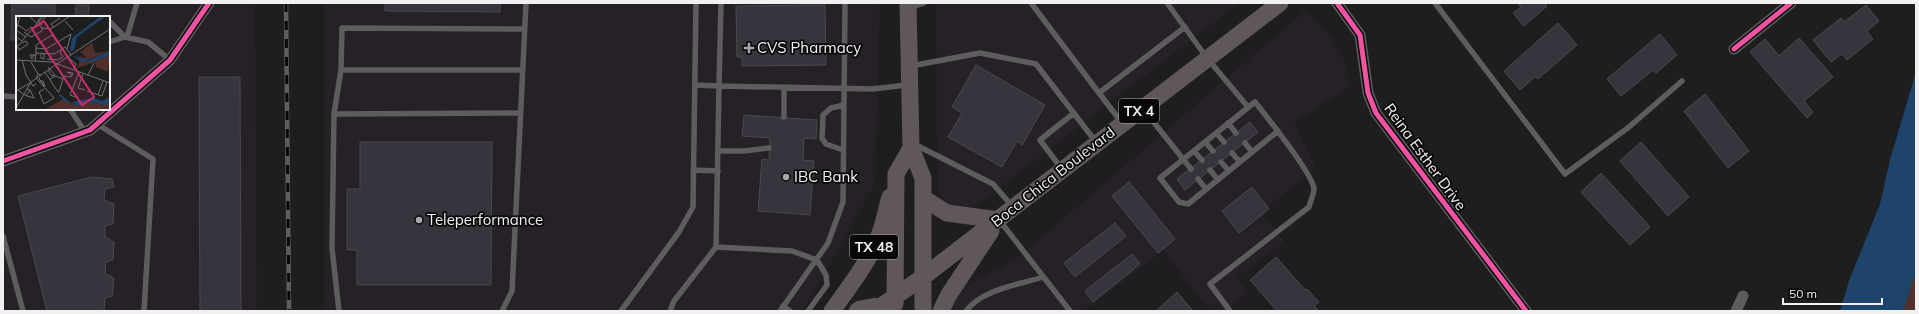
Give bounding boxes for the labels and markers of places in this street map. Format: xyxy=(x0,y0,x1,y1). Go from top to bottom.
place label: CVS Pharmacy xyxy=(757,38,861,57)
marker: CVS Pharmacy xyxy=(744,43,754,53)
place label: IBC Bank xyxy=(794,167,858,186)
marker: IBC Bank xyxy=(781,172,791,182)
place label: Teleperformance xyxy=(427,210,543,229)
marker: Teleperformance xyxy=(414,215,424,225)

